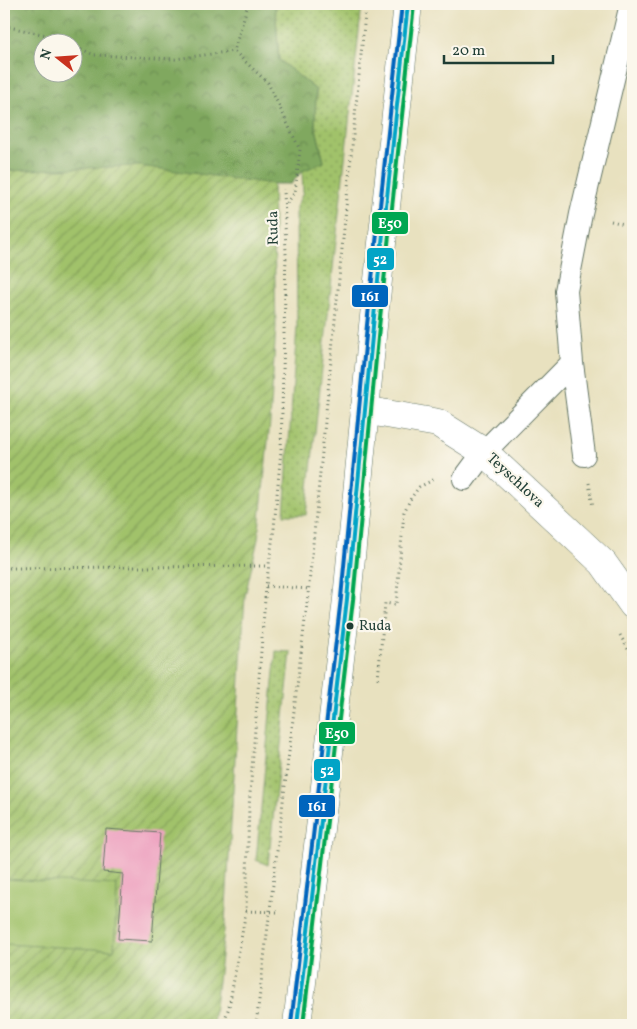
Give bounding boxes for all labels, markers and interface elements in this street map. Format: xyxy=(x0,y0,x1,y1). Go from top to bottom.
north arrow xyxy=(32,32,82,82)
scale bar xyxy=(444,32,553,64)
text: 20 m xyxy=(452,41,485,62)
text: N xyxy=(36,47,58,62)
street label: Ruda xyxy=(263,210,285,246)
line badge: E50 xyxy=(371,211,409,235)
text: E50 xyxy=(378,215,402,234)
line badge: 52 xyxy=(366,247,395,271)
text: 52 xyxy=(373,251,387,270)
line badge: 161 xyxy=(351,284,389,308)
text: 161 xyxy=(361,288,379,307)
street label: Teyschlova xyxy=(481,449,549,513)
place label: Ruda xyxy=(359,617,391,636)
marker: Ruda xyxy=(345,621,355,631)
line badge: E50 xyxy=(318,721,356,745)
text: E50 xyxy=(325,725,349,744)
line badge: 52 xyxy=(313,758,341,782)
text: 52 xyxy=(320,762,334,781)
line badge: 161 xyxy=(298,794,336,818)
text: 161 xyxy=(308,798,326,817)

